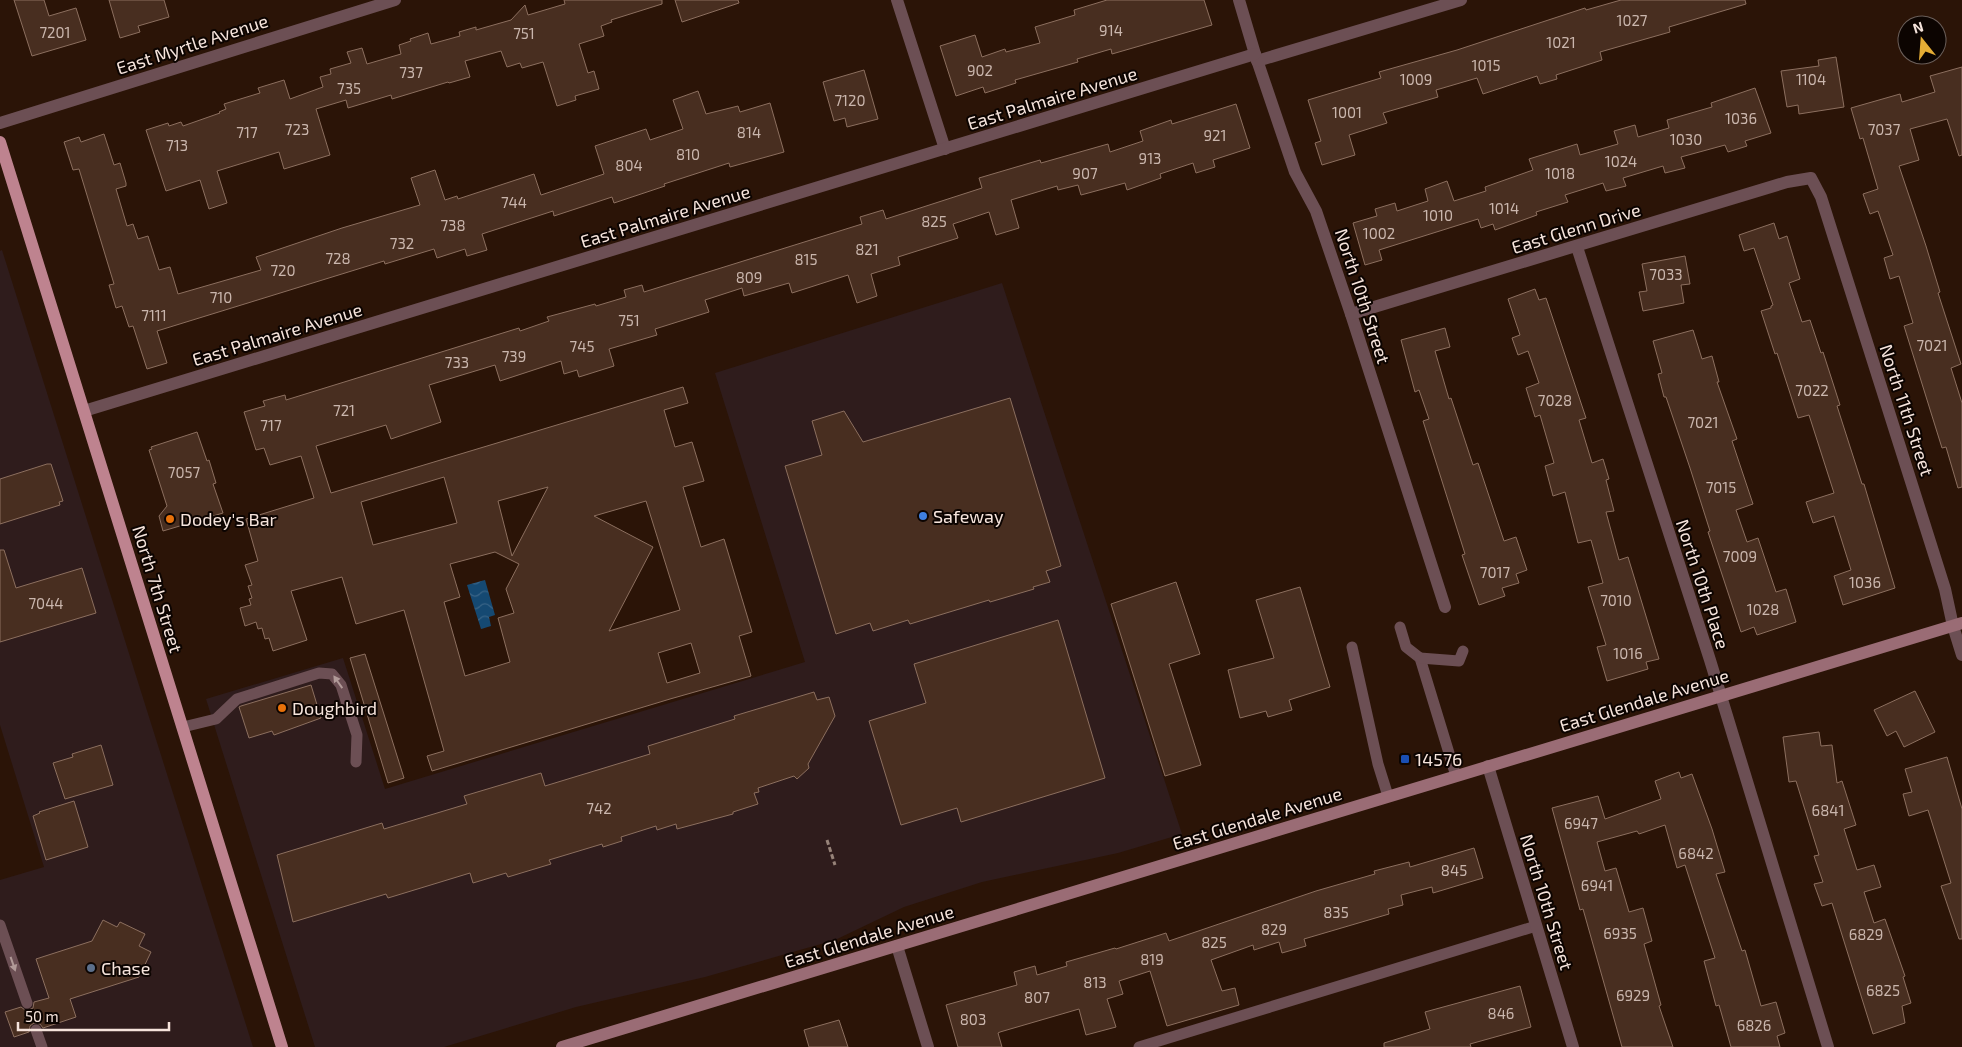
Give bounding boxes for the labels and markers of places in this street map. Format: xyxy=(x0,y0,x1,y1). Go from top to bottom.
place label: Safeway xyxy=(933,505,1004,527)
place label: Dodey's Bar xyxy=(180,508,277,530)
marker: Safeway xyxy=(917,510,929,522)
marker: Dodey's Bar xyxy=(164,513,176,525)
place label: Doughbird xyxy=(292,697,377,719)
marker: Doughbird xyxy=(276,702,288,714)
place label: 14576 xyxy=(1415,748,1462,770)
marker: 14576 xyxy=(1399,753,1411,765)
place label: Chase xyxy=(101,957,150,979)
marker: Chase xyxy=(85,962,97,974)

